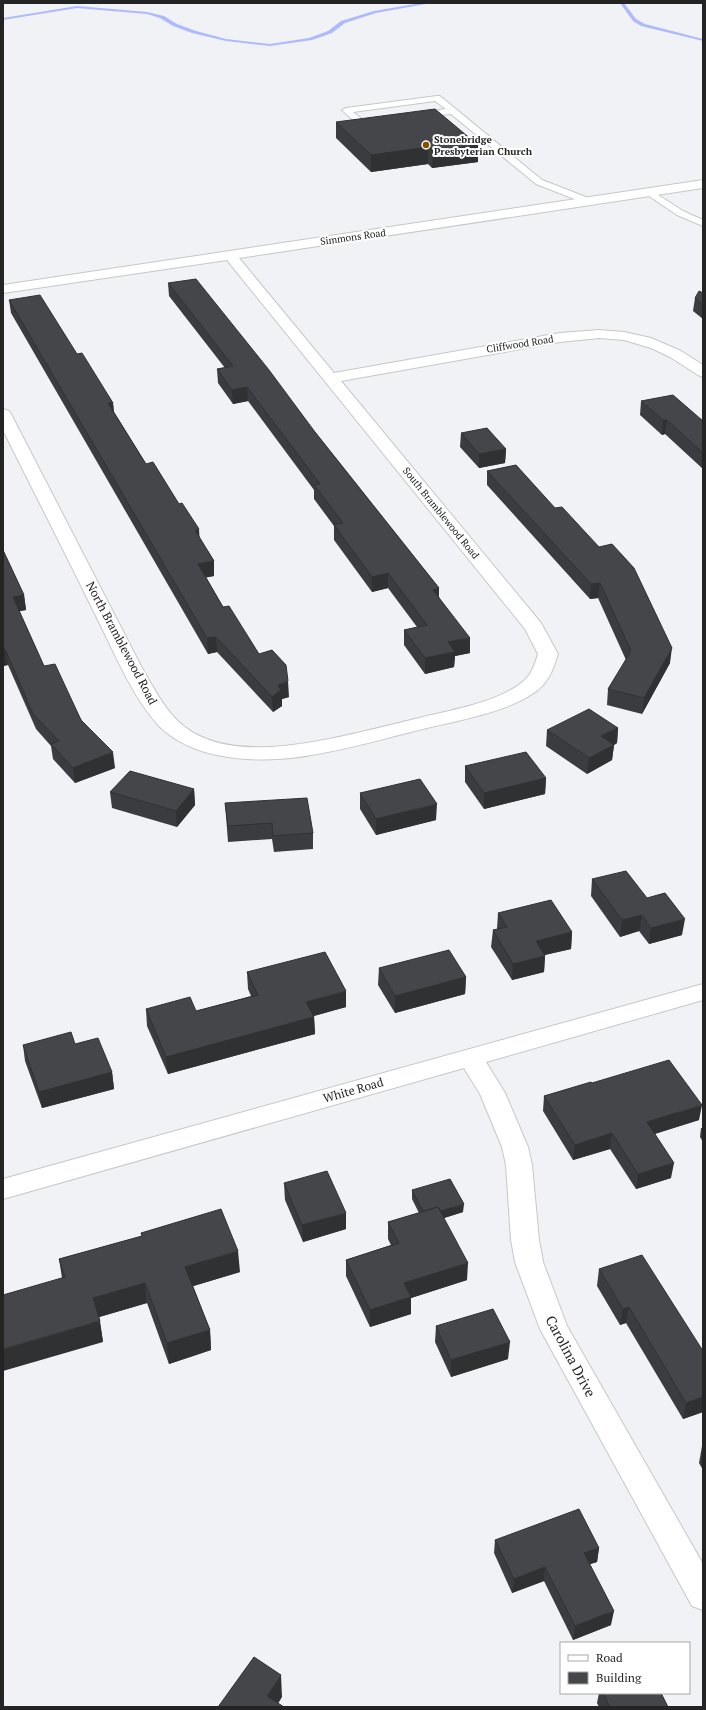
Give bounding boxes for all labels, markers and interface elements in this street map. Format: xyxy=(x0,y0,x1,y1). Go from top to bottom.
place label: Stonebridge Presbyterian Church xyxy=(434,133,533,158)
marker: Stonebridge Presbyterian Church xyxy=(421,140,431,150)
street label: Simmons Road xyxy=(319,226,387,248)
street label: Cliffwood Road xyxy=(485,332,555,356)
street label: South Bramblewood Road xyxy=(400,464,482,562)
street label: North Bramblewood Road xyxy=(83,579,161,707)
street label: White Road xyxy=(321,1074,385,1106)
street label: Carolina Drive xyxy=(542,1312,600,1400)
legend xyxy=(560,1642,690,1694)
text: Road xyxy=(596,1650,623,1665)
text: Building xyxy=(596,1670,642,1685)

